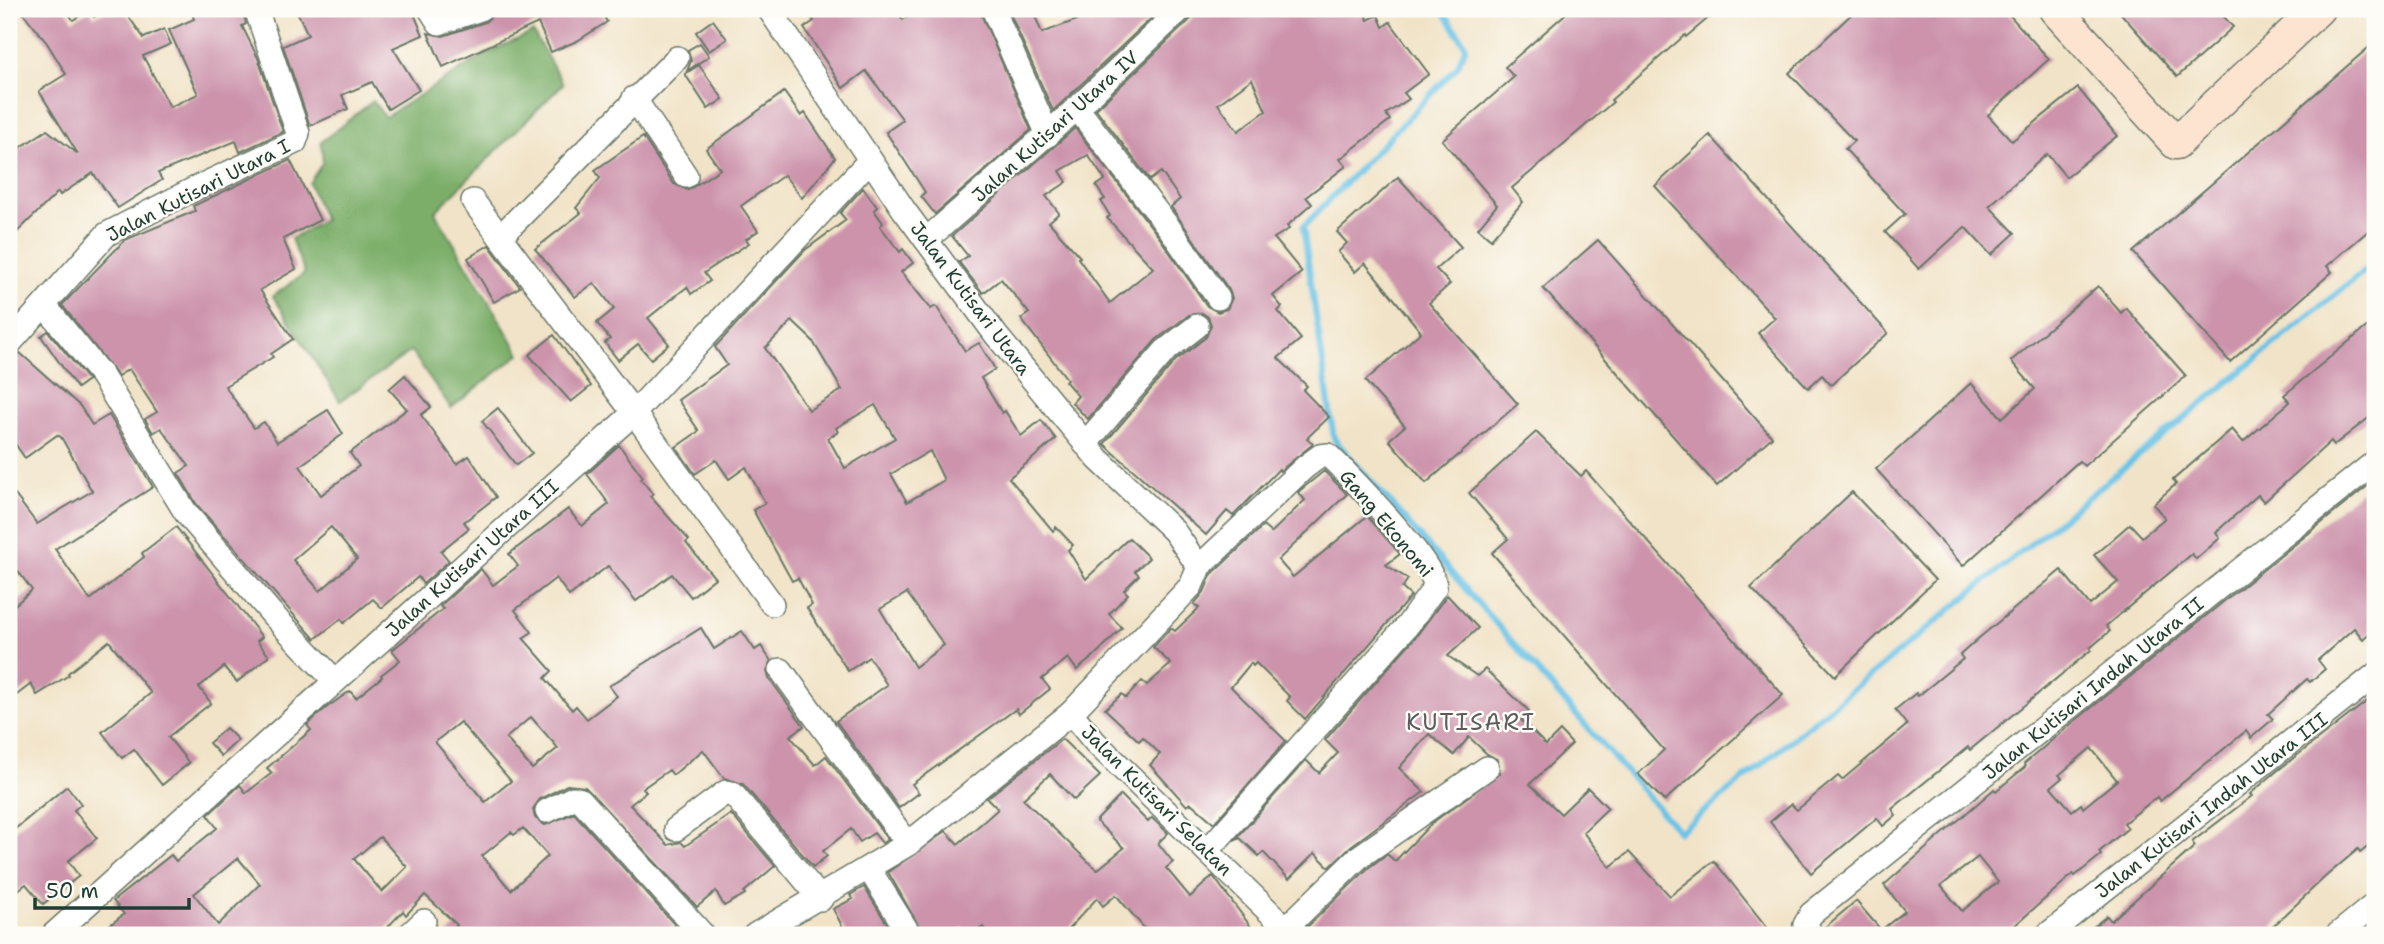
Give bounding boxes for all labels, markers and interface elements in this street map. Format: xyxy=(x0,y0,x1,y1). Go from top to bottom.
street label: Jalan Kutisari Utara IV xyxy=(967,45,1144,208)
street label: Jalan Kutisari Utara I xyxy=(102,133,294,248)
street label: Jalan Kutisari Utara xyxy=(905,216,1037,380)
street label: Gang Ekonomi xyxy=(1334,464,1439,582)
street label: Jalan Kutisari Utara III xyxy=(381,474,564,643)
street label: Jalan Kutisari Indah Utara II xyxy=(1978,591,2209,785)
district label: KUTISARI xyxy=(1406,707,1536,737)
street label: Jalan Kutisari Indah Utara III xyxy=(2090,707,2333,904)
street label: Jalan Kutisari Selatan xyxy=(1076,719,1238,881)
scale bar xyxy=(35,867,189,911)
text: 50 m xyxy=(46,877,99,905)

